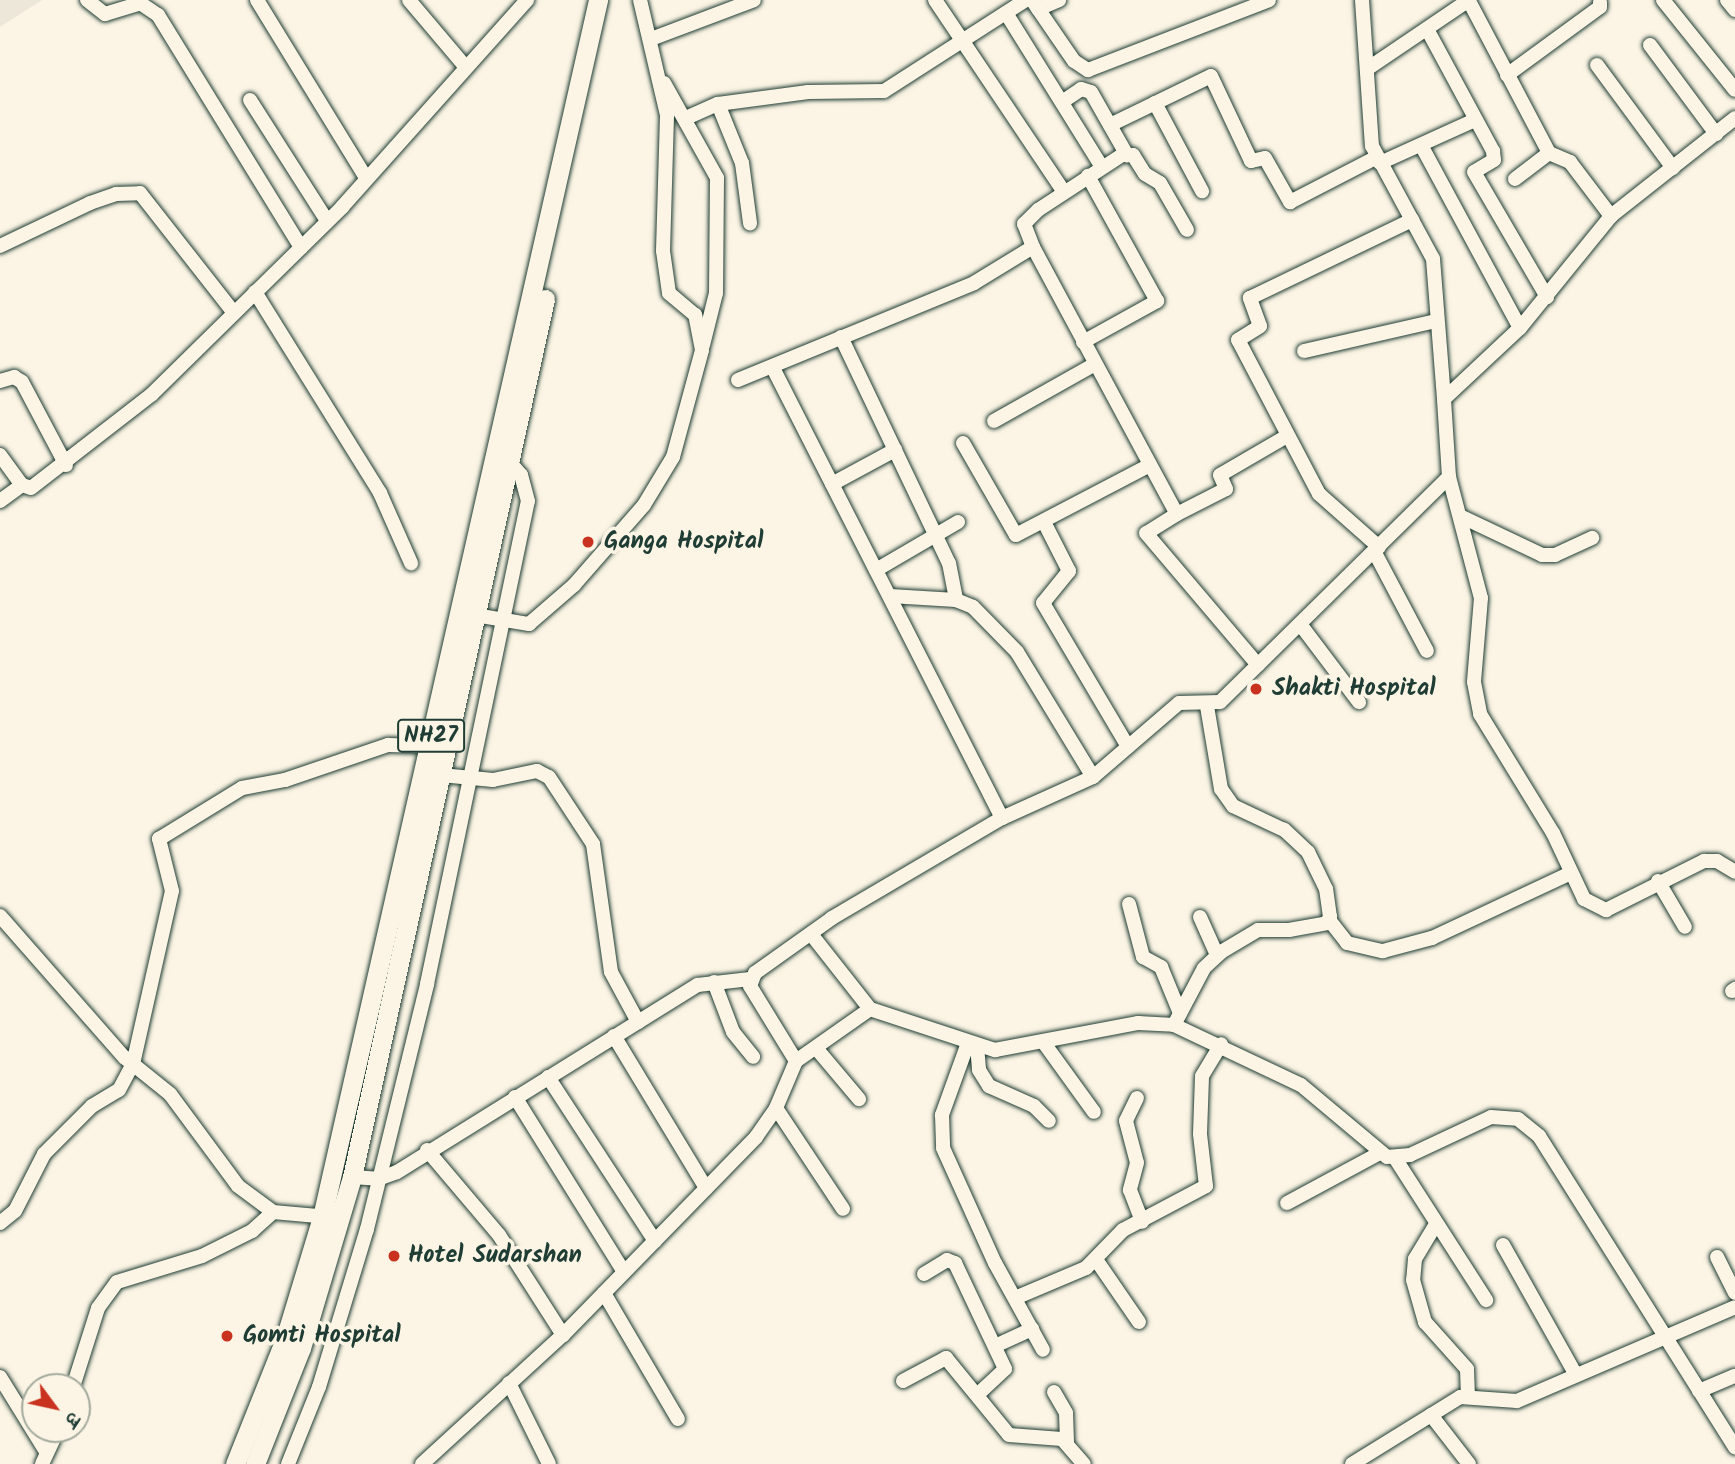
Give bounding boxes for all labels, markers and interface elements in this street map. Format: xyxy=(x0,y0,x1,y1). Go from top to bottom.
place label: Ganga Hospital xyxy=(604,528,763,556)
marker: Ganga Hospital xyxy=(578,532,598,552)
place label: Shakti Hospital xyxy=(1272,675,1436,703)
marker: Shakti Hospital xyxy=(1246,679,1266,699)
road number: NH27 xyxy=(396,716,466,756)
place label: Hotel Sudarshan xyxy=(408,1242,582,1270)
marker: Hotel Sudarshan xyxy=(386,1248,402,1264)
place label: Gomti Hospital xyxy=(243,1322,401,1350)
marker: Gomti Hospital xyxy=(217,1326,237,1346)
north arrow xyxy=(21,1373,91,1443)
text: उ xyxy=(56,1405,88,1432)

